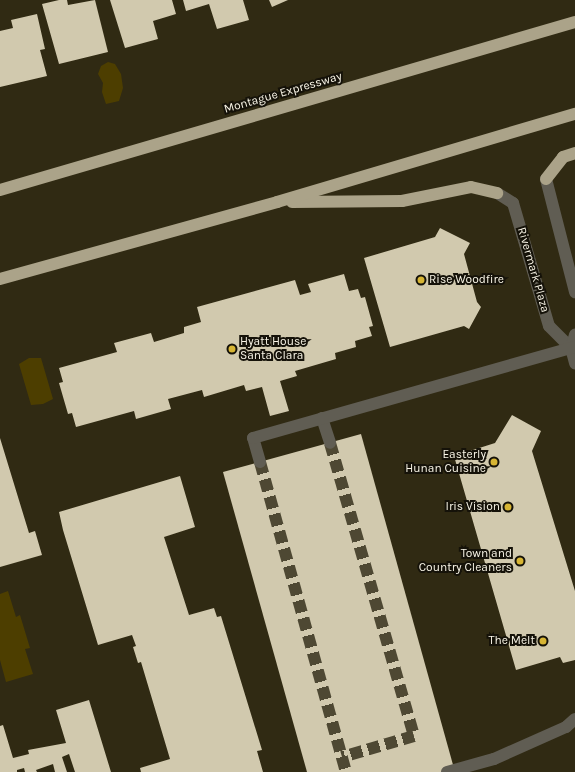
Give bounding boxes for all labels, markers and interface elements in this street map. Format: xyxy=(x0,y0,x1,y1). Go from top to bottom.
street label: Montague Expressway xyxy=(222,69,344,117)
street label: Rivermark Plaza xyxy=(514,226,552,314)
place label: Rise Woodfire xyxy=(429,273,504,287)
marker: Rise Woodfire xyxy=(416,275,426,285)
place label: Hyatt House Santa Clara xyxy=(240,335,306,363)
marker: Hyatt House Santa Clara xyxy=(227,344,237,354)
place label: Easterly Hunan Cuisine xyxy=(405,448,486,476)
marker: Easterly Hunan Cuisine xyxy=(489,457,499,467)
place label: Iris Vision xyxy=(446,500,500,514)
marker: Iris Vision xyxy=(503,502,513,512)
place label: Town and Country Cleaners xyxy=(419,547,512,575)
marker: Town and Country Cleaners xyxy=(515,556,525,566)
place label: The Melt xyxy=(489,634,535,648)
marker: The Melt xyxy=(538,636,548,646)

